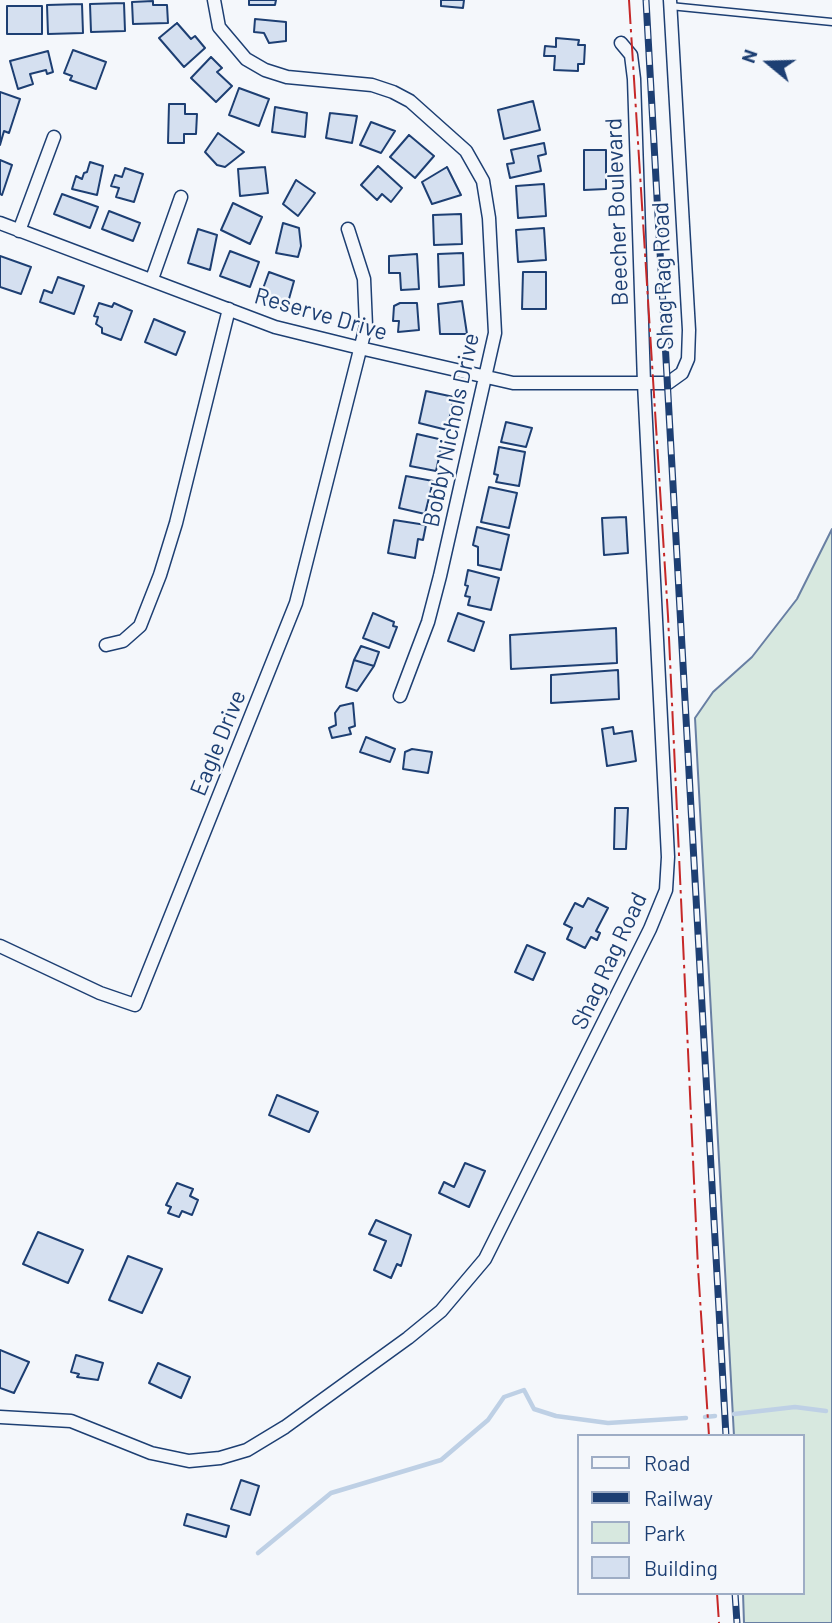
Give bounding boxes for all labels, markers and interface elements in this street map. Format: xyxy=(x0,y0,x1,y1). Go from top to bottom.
north arrow xyxy=(734,28,804,98)
text: N xyxy=(736,46,762,66)
street label: Beecher Boulevard xyxy=(600,118,634,306)
street label: Shag Rag Road xyxy=(647,202,679,350)
street label: Reserve Drive xyxy=(251,282,391,346)
street label: Bobby Nichols Drive xyxy=(417,331,485,529)
street label: Eagle Drive xyxy=(184,686,252,800)
street label: Shag Rag Road xyxy=(565,888,653,1034)
legend xyxy=(576,1434,804,1595)
text: Road xyxy=(644,1450,690,1475)
text: Railway xyxy=(644,1485,713,1510)
text: Park xyxy=(644,1520,685,1545)
text: Building xyxy=(644,1555,718,1580)

